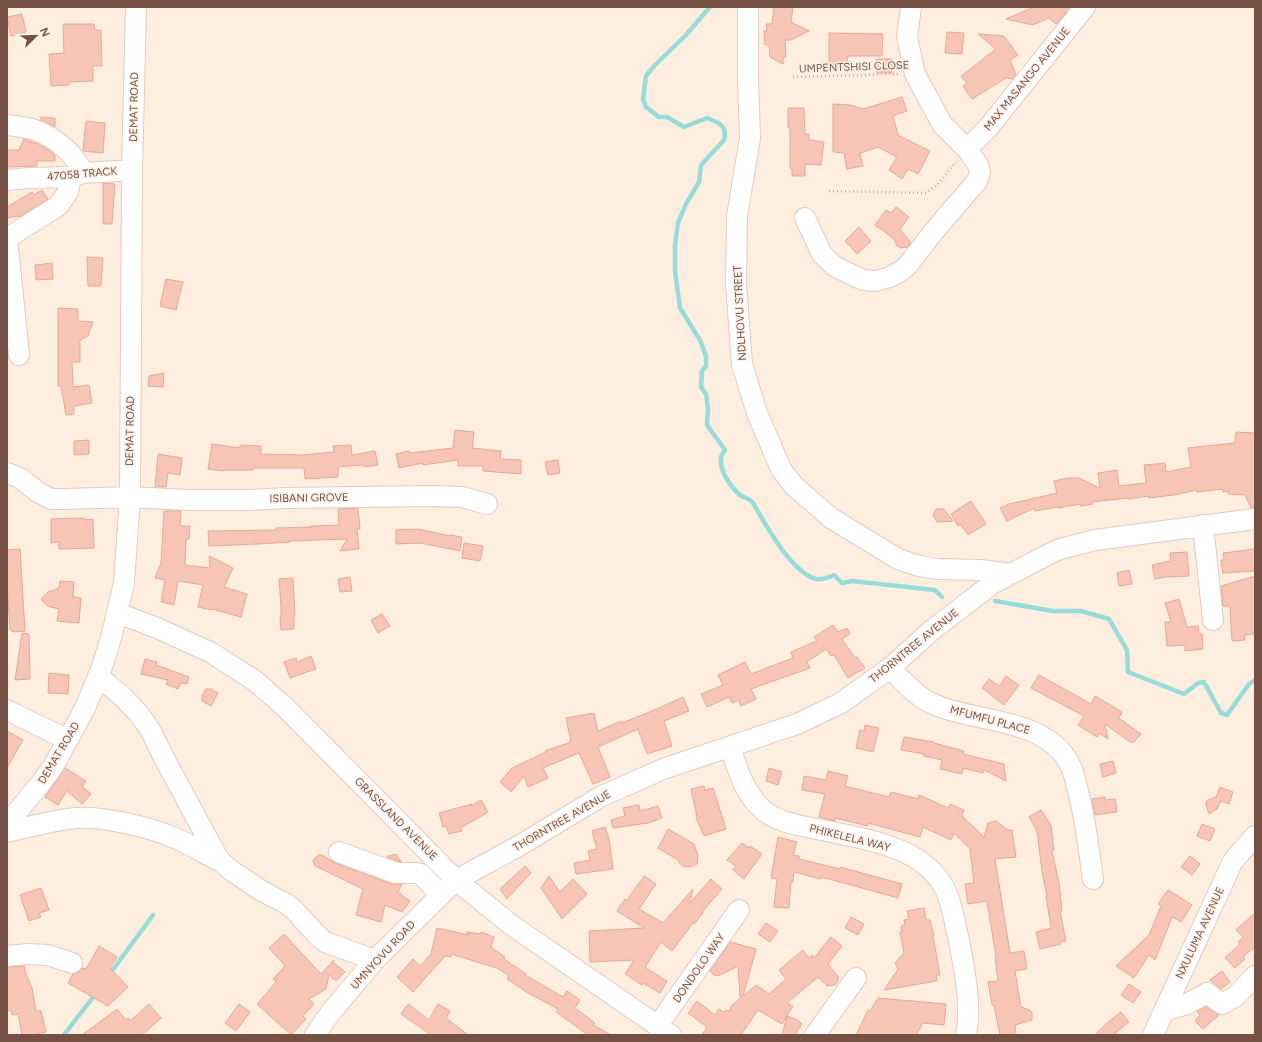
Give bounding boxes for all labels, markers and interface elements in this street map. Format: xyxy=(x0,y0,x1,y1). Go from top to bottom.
north arrow xyxy=(16,16,56,56)
street label: MAX MASANGO AVENUE xyxy=(981,25,1073,133)
text: N xyxy=(37,26,52,39)
street label: UMPENTSHISI CLOSE xyxy=(799,59,909,75)
street label: DEMAT ROAD xyxy=(127,72,141,142)
street label: 47058 TRACK xyxy=(46,164,118,184)
street label: NDLHOVU STREET xyxy=(731,265,749,361)
street label: DEMAT ROAD xyxy=(123,396,137,466)
street label: ISIBANI GROVE xyxy=(269,491,349,505)
street label: THORNTREE AVENUE xyxy=(867,606,961,686)
street label: MFUMFU PLACE xyxy=(948,703,1032,737)
street label: DEMAT ROAD xyxy=(35,719,83,786)
street label: GRASSLAND AVENUE xyxy=(352,775,440,863)
street label: THORNTREE AVENUE xyxy=(511,788,613,854)
street label: PHIKELELA WAY xyxy=(808,822,892,854)
street label: NXULUMA AVENUE xyxy=(1173,885,1227,981)
street label: UMNYOVU ROAD xyxy=(348,918,418,992)
street label: DONDOLO WAY xyxy=(670,931,728,1005)

